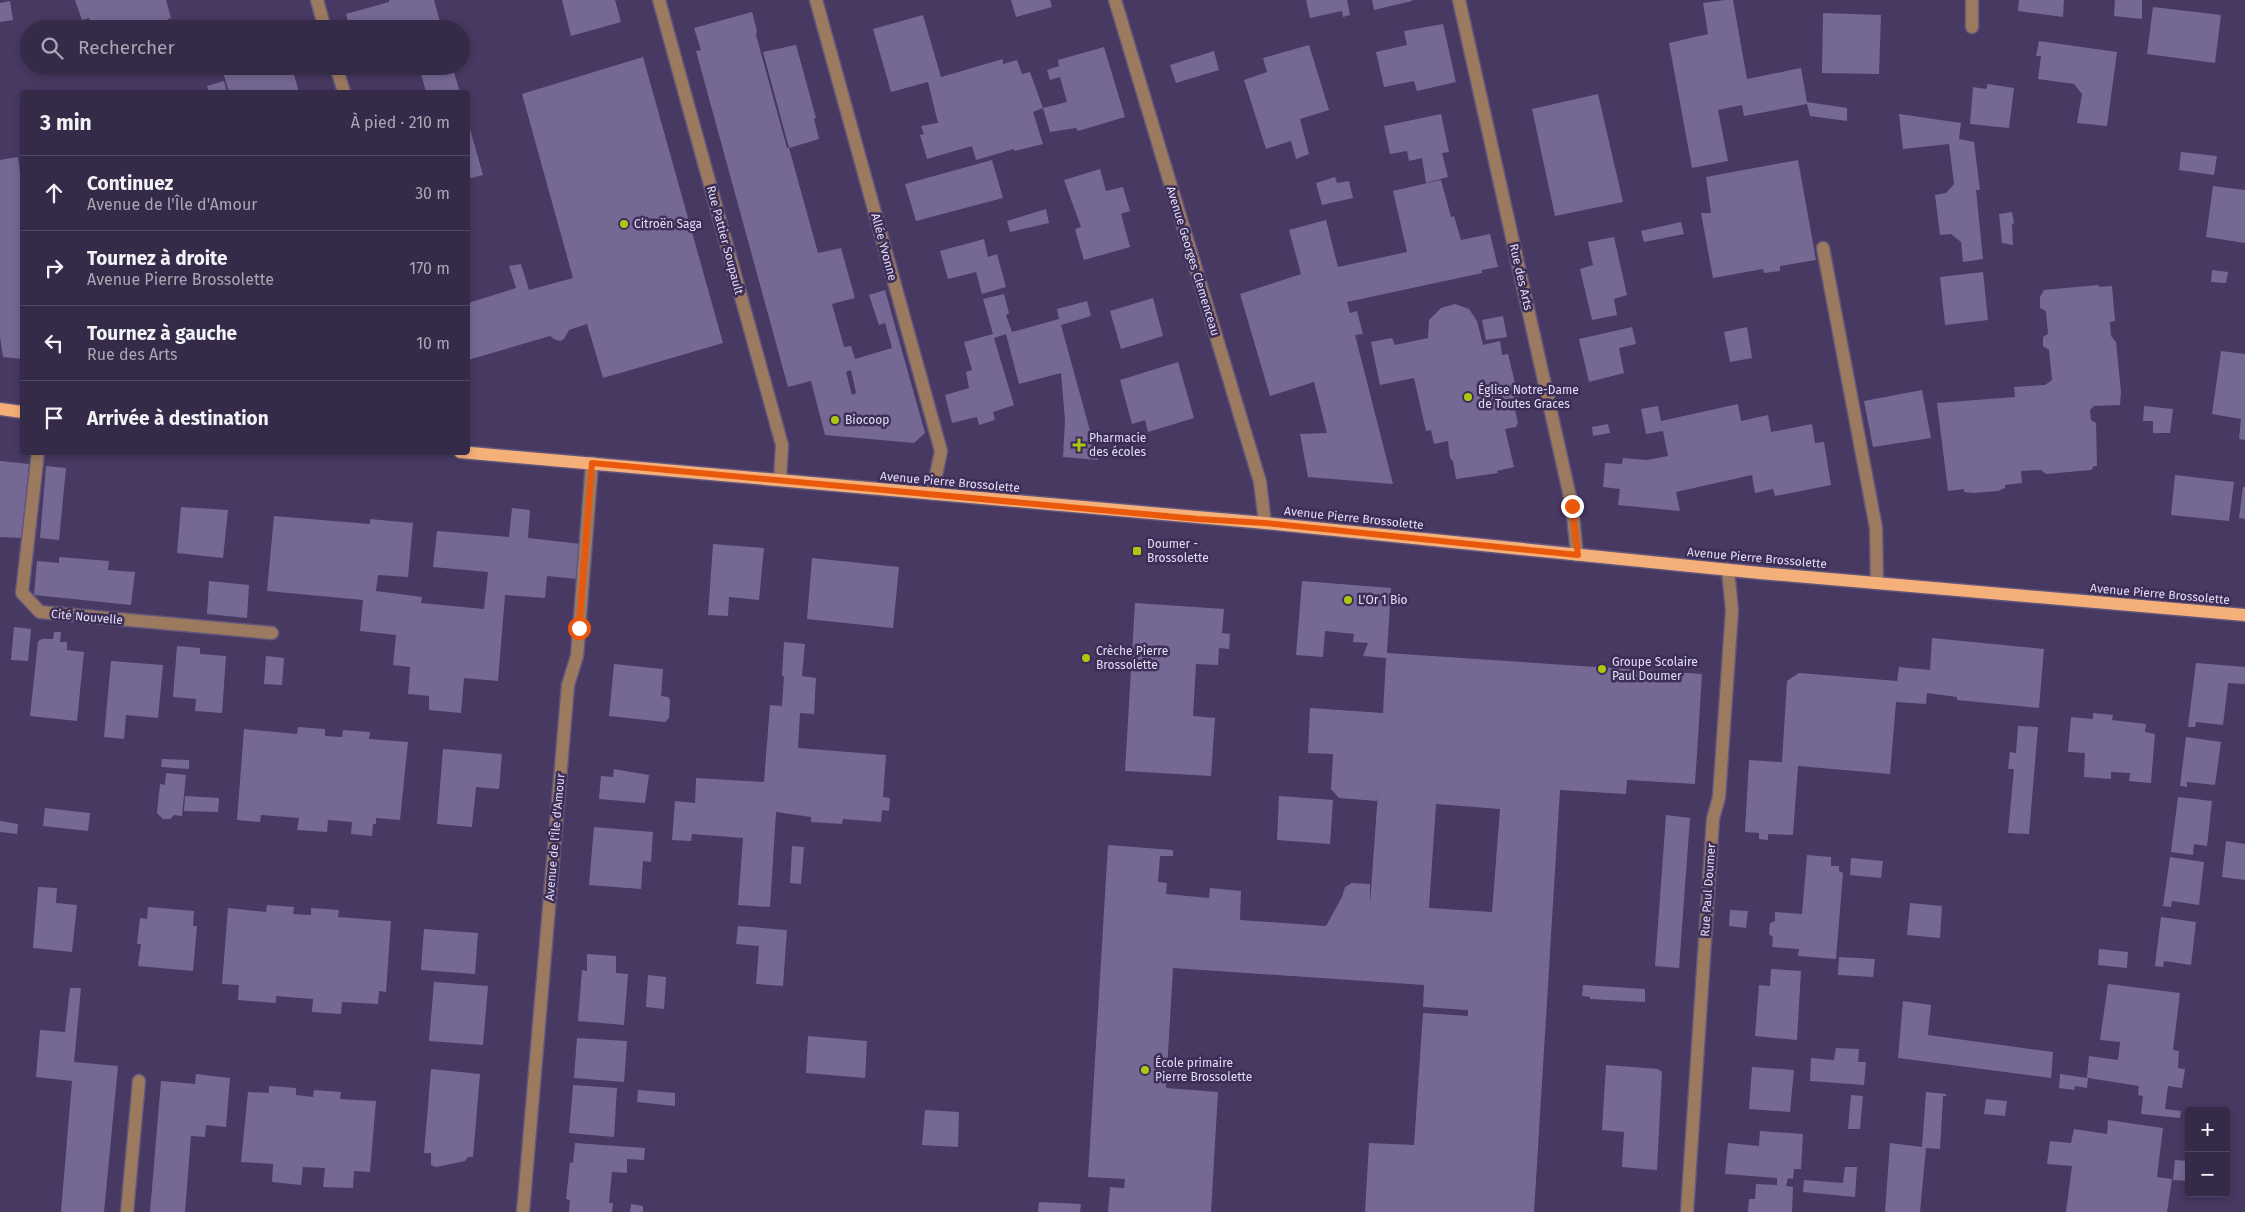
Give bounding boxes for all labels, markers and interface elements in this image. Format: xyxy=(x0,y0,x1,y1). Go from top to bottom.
search box xyxy=(20,20,470,75)
icon: search xyxy=(38,34,66,62)
text: Rechercher xyxy=(78,36,175,59)
text: 3 min xyxy=(40,110,92,136)
text: À pied · 210 m xyxy=(351,113,450,132)
text: Continuez xyxy=(87,172,173,195)
icon: ahead xyxy=(40,179,68,207)
text: 30 m xyxy=(415,184,450,203)
street label: Rue Pattier Soupault xyxy=(704,184,746,297)
street label: Avenue Georges Clemenceau xyxy=(1164,184,1222,338)
text: Avenue de l'Île d'Amour xyxy=(87,195,257,214)
street label: Allée Yvonne xyxy=(868,212,900,282)
place label: Citroën Saga xyxy=(634,217,702,231)
marker: Citroën Saga xyxy=(618,218,630,230)
street label: Rue des Arts xyxy=(1507,242,1536,312)
text: Tournez à droite xyxy=(87,247,228,270)
icon: right xyxy=(40,254,68,282)
text: 170 m xyxy=(409,259,450,278)
text: Avenue Pierre Brossolette xyxy=(87,270,274,289)
text: Tournez à gauche xyxy=(87,322,237,345)
icon: left xyxy=(40,329,68,357)
text: 10 m xyxy=(416,334,450,353)
text: Rue des Arts xyxy=(87,345,178,364)
place label: Église Notre-Dame de Toutes Graces xyxy=(1478,382,1579,411)
marker: Église Notre-Dame de Toutes Graces xyxy=(1462,391,1474,403)
icon: arrive xyxy=(40,404,68,432)
text: Arrivée à destination xyxy=(87,407,269,430)
place label: Biocoop xyxy=(845,413,889,427)
marker: Biocoop xyxy=(829,414,841,426)
place label: Pharmacie des écoles xyxy=(1089,431,1147,459)
marker: Pharmacie des écoles xyxy=(1073,439,1085,451)
street label: Avenue Pierre Brossolette xyxy=(880,469,1020,495)
route end xyxy=(1561,495,1584,518)
street label: Avenue Pierre Brossolette xyxy=(1284,504,1424,532)
place label: Doumer - Brossolette xyxy=(1147,537,1209,565)
marker: Doumer - Brossolette xyxy=(1131,545,1143,557)
street label: Avenue Pierre Brossolette xyxy=(1687,545,1827,571)
street label: Avenue Pierre Brossolette xyxy=(2090,581,2230,607)
place label: L'Or 1 Bio xyxy=(1358,593,1408,607)
marker: L'Or 1 Bio xyxy=(1342,594,1354,606)
street label: Cité Nouvelle xyxy=(50,607,124,627)
route start xyxy=(568,617,591,640)
place label: Crèche Pierre Brossolette xyxy=(1096,644,1168,672)
marker: Crèche Pierre Brossolette xyxy=(1080,652,1092,664)
place label: Groupe Scolaire Paul Doumer xyxy=(1612,655,1698,683)
marker: Groupe Scolaire Paul Doumer xyxy=(1596,663,1608,675)
street label: Avenue de l'Île d'Amour xyxy=(541,772,568,901)
street label: Rue Paul Doumer xyxy=(1698,842,1718,937)
place label: École primaire Pierre Brossolette xyxy=(1155,1055,1252,1084)
marker: École primaire Pierre Brossolette xyxy=(1139,1064,1151,1076)
map controls xyxy=(2185,1107,2230,1197)
button: + xyxy=(2185,1107,2230,1152)
button: − xyxy=(2185,1152,2230,1197)

